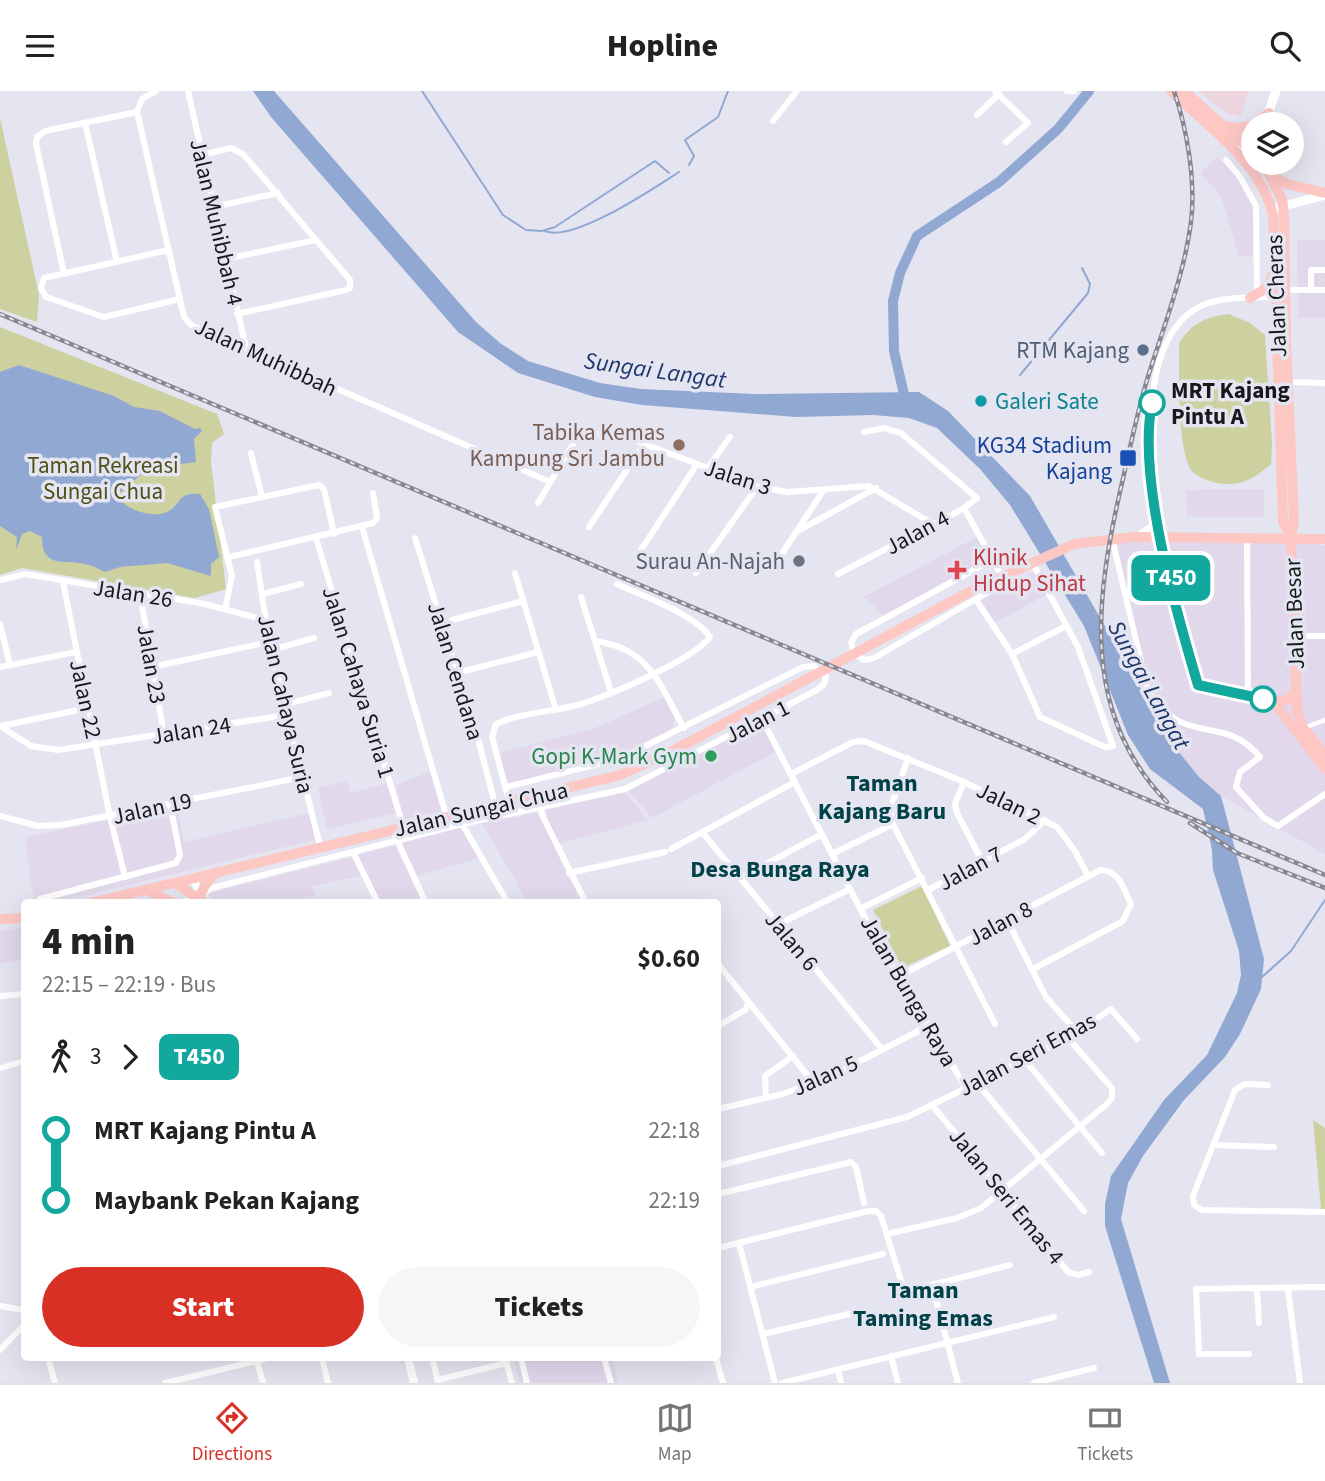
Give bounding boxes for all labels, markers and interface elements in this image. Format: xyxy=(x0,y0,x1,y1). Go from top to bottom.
text: Hopline xyxy=(607,23,718,69)
icon: menu xyxy=(21,27,59,65)
icon: search xyxy=(1266,27,1304,65)
map controls xyxy=(1241,112,1304,175)
button: layers xyxy=(1241,112,1304,175)
street label: Jalan Muhibbah 4 xyxy=(181,136,252,309)
street label: Jalan Cheras xyxy=(1258,234,1295,358)
street label: Jalan Muhibbah xyxy=(189,310,342,405)
place label: RTM Kajang xyxy=(1016,334,1129,367)
marker: RTM Kajang xyxy=(1135,342,1151,358)
water label: Sungai Langat xyxy=(582,343,729,398)
place label: MRT Kajang Pintu A xyxy=(1171,374,1290,433)
place label: Galeri Sate xyxy=(995,385,1099,418)
marker: MRT Kajang Pintu A xyxy=(1139,390,1165,416)
marker: Galeri Sate xyxy=(973,393,989,409)
place label: Tabika Kemas Kampung Sri Jambu xyxy=(470,416,665,475)
place label: KG34 Stadium Kajang xyxy=(977,429,1112,488)
marker: Tabika Kemas Kampung Sri Jambu xyxy=(671,437,687,453)
marker: KG34 Stadium Kajang xyxy=(1118,448,1138,468)
park label: Taman Rekreasi Sungai Chua xyxy=(27,449,179,508)
street label: Jalan 3 xyxy=(700,451,776,504)
street label: Jalan 4 xyxy=(879,502,955,563)
place label: Klinik Hidup Sihat xyxy=(973,541,1086,600)
place label: Surau An-Najah xyxy=(636,545,785,578)
marker: Surau An-Najah xyxy=(791,553,807,569)
line badge: T450 xyxy=(1122,555,1220,601)
street label: Jalan Besar xyxy=(1276,557,1313,670)
marker: Klinik Hidup Sihat xyxy=(947,560,967,580)
text: T450 xyxy=(1145,560,1197,595)
street label: Jalan 26 xyxy=(91,571,175,616)
street label: Jalan Cahaya Suria 1 xyxy=(314,582,403,782)
street label: Jalan Cendana xyxy=(419,598,492,744)
street label: Jalan Cahaya Suria xyxy=(249,611,322,797)
water label: Sungai Langat xyxy=(1099,614,1199,757)
street label: Jalan 23 xyxy=(128,622,175,706)
street label: Jalan 22 xyxy=(61,656,110,742)
unlabelled marker xyxy=(1250,686,1276,712)
street label: Jalan 1 xyxy=(719,691,795,752)
street label: Jalan 24 xyxy=(149,708,233,753)
place label: Gopi K-Mark Gym xyxy=(531,740,697,773)
marker: Gopi K-Mark Gym xyxy=(703,748,719,764)
district label: Taman Kajang Baru xyxy=(818,766,946,829)
street label: Jalan Sungai Chua xyxy=(391,773,571,846)
street label: Jalan 2 xyxy=(971,774,1047,833)
street label: Jalan 19 xyxy=(109,784,195,833)
street label: Jalan 7 xyxy=(932,838,1008,899)
district label: Desa Bunga Raya xyxy=(690,852,870,887)
street label: Jalan 8 xyxy=(962,893,1038,954)
street label: Jalan 6 xyxy=(757,904,826,978)
street label: Jalan Bunga Raya xyxy=(852,909,965,1073)
text: 4 min xyxy=(42,915,135,969)
text: $0.60 xyxy=(637,940,700,977)
text: 22:15 – 22:19 · Bus xyxy=(42,968,216,1001)
street label: Jalan Seri Emas xyxy=(953,1004,1102,1105)
icon: walk xyxy=(42,1038,80,1076)
icon: forward xyxy=(111,1038,149,1076)
text: T450 xyxy=(173,1039,225,1074)
text: 3 xyxy=(90,1040,101,1073)
street label: Jalan 5 xyxy=(787,1046,863,1104)
text: MRT Kajang Pintu A xyxy=(94,1112,316,1149)
text: 22:18 xyxy=(649,1114,700,1147)
street label: Jalan Seri Emas 4 xyxy=(941,1121,1072,1272)
text: Maybank Pekan Kajang xyxy=(94,1182,359,1219)
text: 22:19 xyxy=(649,1184,700,1217)
button: Start xyxy=(42,1267,364,1347)
button: Tickets xyxy=(378,1267,700,1347)
district label: Taman Taming Emas xyxy=(853,1273,993,1336)
tab: Directions xyxy=(192,1399,272,1468)
tab: Map xyxy=(656,1399,694,1468)
tab: Tickets xyxy=(1077,1399,1133,1468)

